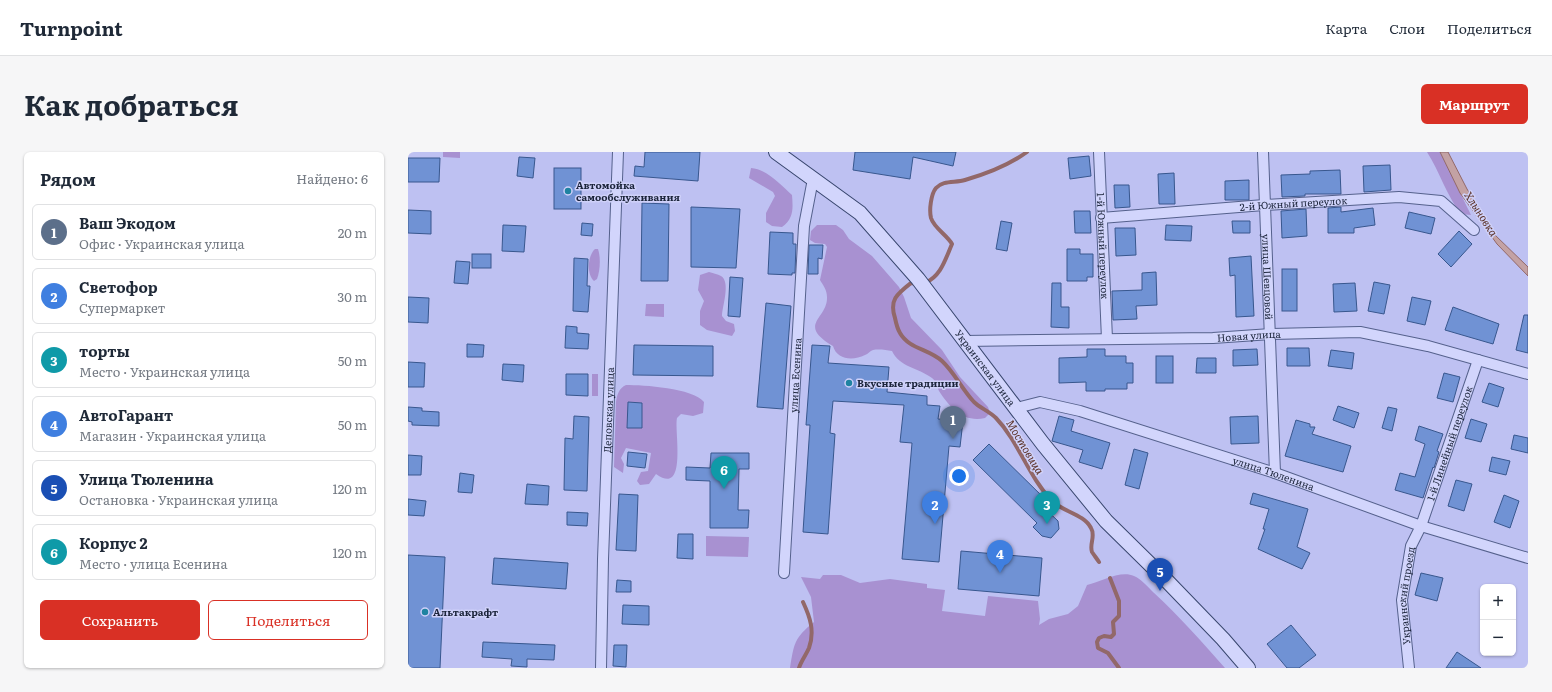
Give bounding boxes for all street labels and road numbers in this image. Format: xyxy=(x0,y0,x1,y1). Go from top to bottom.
street label: 1-й Южный переулок xyxy=(1094,192,1113,300)
street label: 2-й Южный переулок xyxy=(1239,192,1348,214)
street label: улица Шевцовой xyxy=(1259,234,1277,320)
street label: Украинская улица xyxy=(952,326,1020,409)
street label: Новая улица xyxy=(1216,326,1282,345)
street label: улица Есенина xyxy=(785,337,805,413)
street label: Деповская улица xyxy=(599,366,617,453)
street label: 1-й Линейный переулок xyxy=(1422,384,1476,502)
street label: улица Тюленина xyxy=(1231,452,1317,494)
street label: Украинский проезд xyxy=(1394,545,1418,645)

